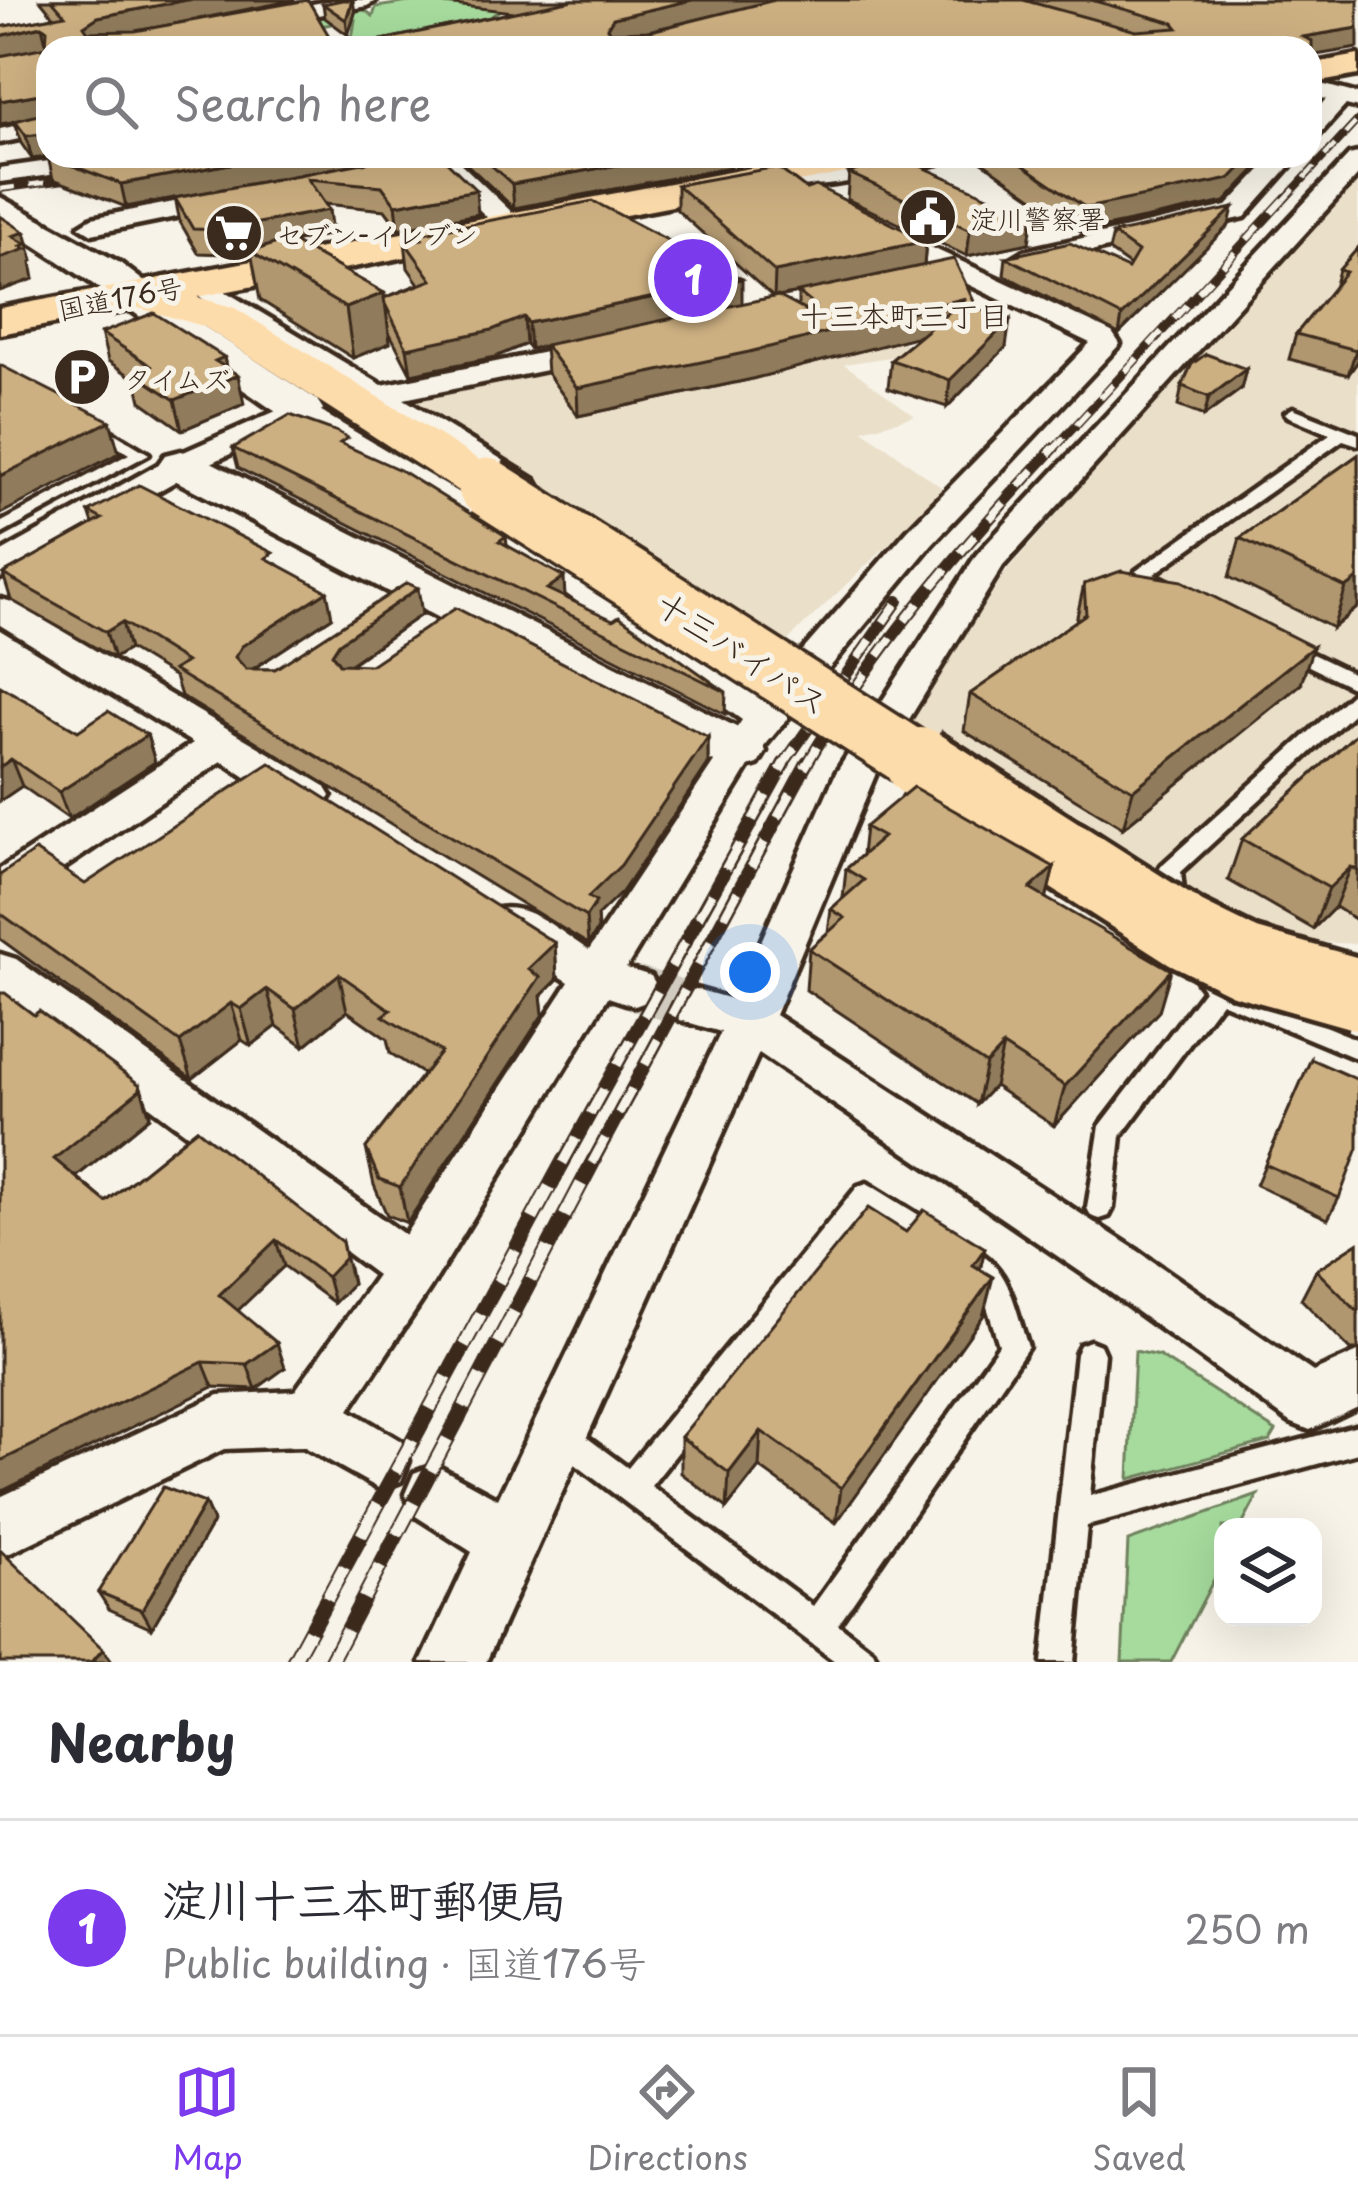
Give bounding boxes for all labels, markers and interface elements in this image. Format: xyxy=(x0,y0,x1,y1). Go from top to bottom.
search box xyxy=(36,36,1322,168)
text: Search here xyxy=(174,68,431,136)
icon: search xyxy=(78,69,144,135)
public building icon: 淀川警察署 xyxy=(897,186,959,248)
place label: 淀川警察署 xyxy=(970,197,1105,238)
supermarket icon: セブン-イレブン xyxy=(203,202,265,264)
place label: セブン-イレブン xyxy=(276,213,478,254)
pin: 1 xyxy=(654,233,732,323)
street label: 国道176号 xyxy=(54,265,186,329)
district label: 十三本町三丁目 xyxy=(799,292,1009,337)
parking icon: タイムズ xyxy=(51,346,113,408)
place label: タイムズ xyxy=(124,357,230,398)
street label: 十三バイパス xyxy=(647,577,839,727)
your location xyxy=(720,942,780,1002)
map controls xyxy=(1214,1518,1322,1626)
button: layers xyxy=(1214,1518,1322,1626)
text: Nearby xyxy=(48,1702,235,1779)
text: 淀川十三本町郵便局 xyxy=(162,1864,567,1932)
text: 1 xyxy=(78,1898,96,1957)
text: 250 m xyxy=(1185,1898,1310,1957)
text: Public building · 国道176号 xyxy=(162,1932,647,1991)
tab: Map xyxy=(172,2059,243,2181)
tab: Directions xyxy=(587,2059,748,2181)
tab: Saved xyxy=(1092,2059,1186,2181)

